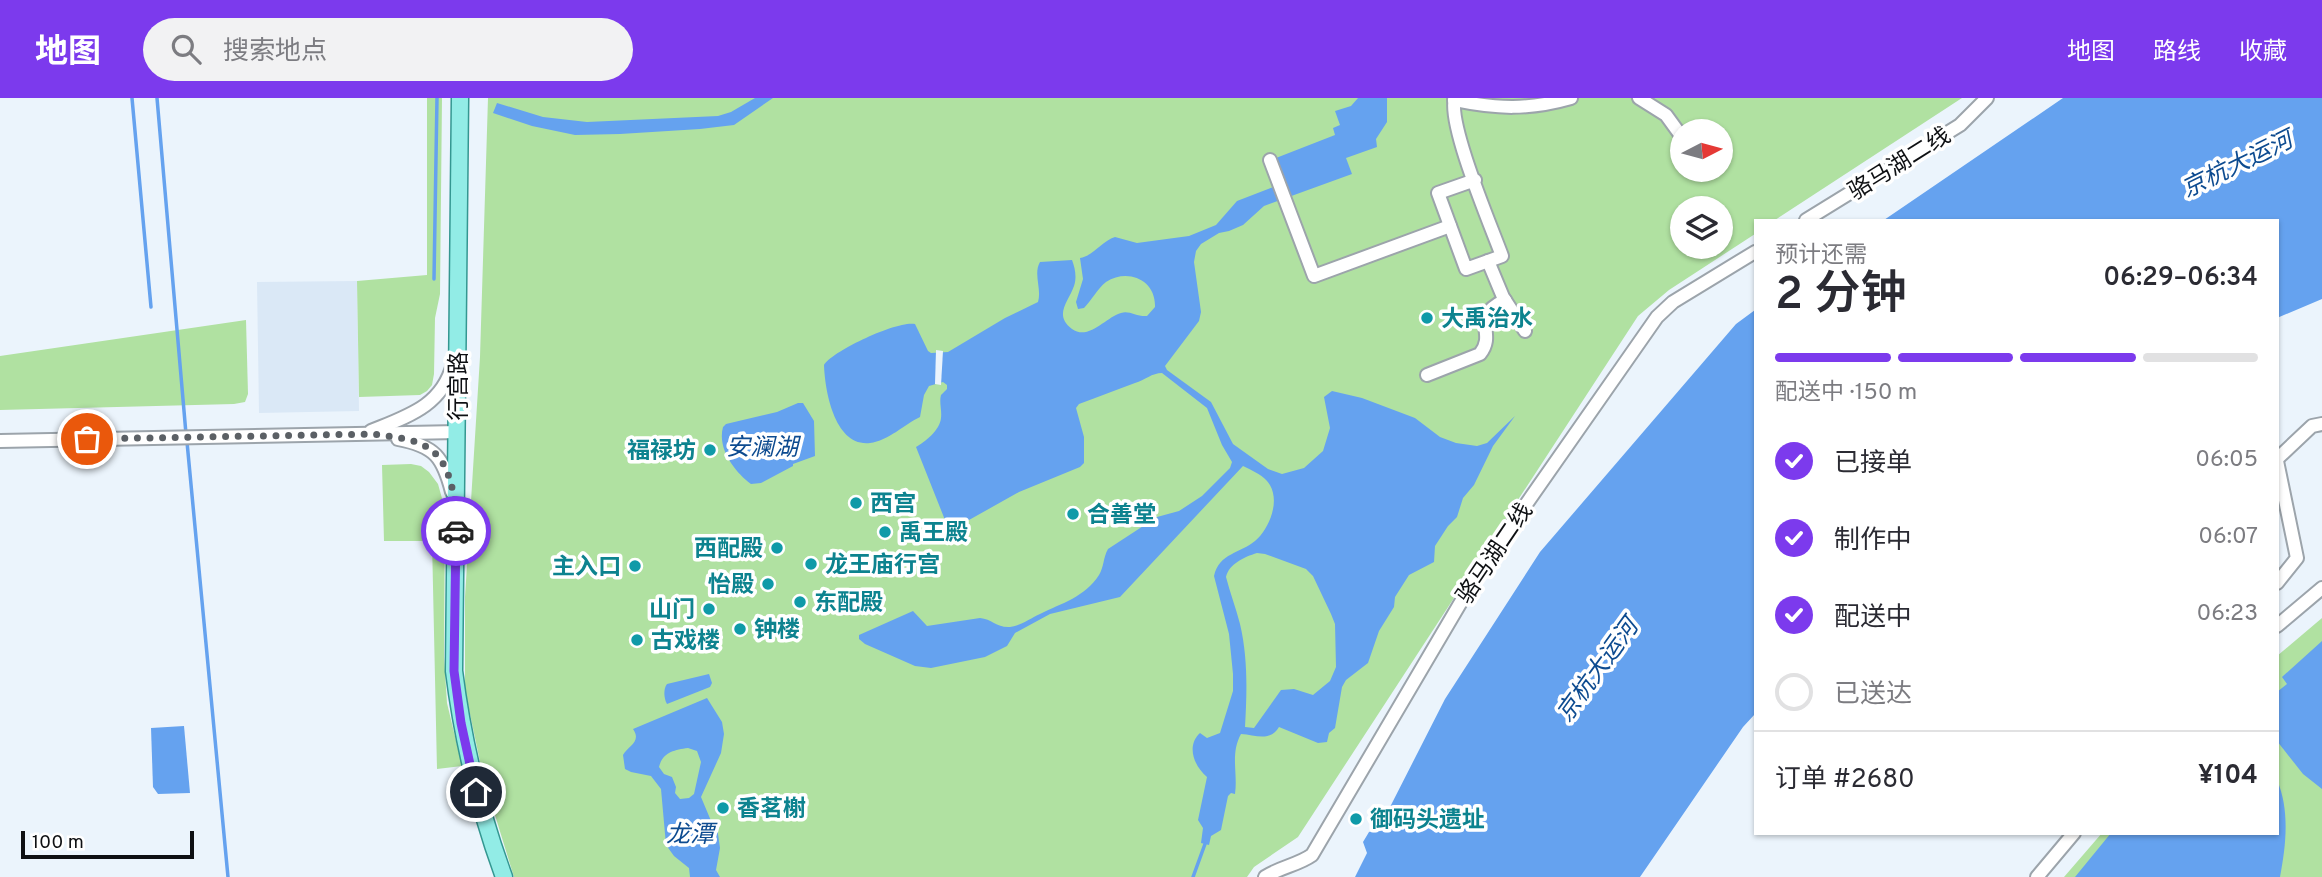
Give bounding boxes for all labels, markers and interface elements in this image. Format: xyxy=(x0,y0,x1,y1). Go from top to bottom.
search box xyxy=(143,18,633,81)
icon: search xyxy=(167,30,205,68)
text: 地图 xyxy=(35,33,101,75)
text: 搜索地点 xyxy=(223,36,327,69)
text: 地图 xyxy=(2067,38,2115,68)
text: 路线 xyxy=(2153,38,2201,68)
text: 收藏 xyxy=(2239,38,2287,68)
north arrow xyxy=(1670,119,1732,182)
map controls xyxy=(1670,119,1733,259)
street label: 骆马湖二线 xyxy=(1844,122,1957,208)
water label: 京杭大运河 xyxy=(2177,124,2302,206)
button: layers xyxy=(1670,196,1733,259)
text: 预计还需 xyxy=(1775,242,1867,271)
text: 06:29–06:34 xyxy=(2103,262,2258,295)
text: 2 分钟 xyxy=(1775,267,1906,326)
place label: 大禹治水 xyxy=(1441,306,1533,335)
marker: 大禹治水 xyxy=(1419,310,1435,326)
street label: 行宫路 xyxy=(446,352,475,421)
text: 配送中 · 150 m xyxy=(1775,379,1917,408)
pin xyxy=(57,409,117,469)
icon: bag xyxy=(68,420,106,458)
water label: 安澜湖 xyxy=(726,434,802,464)
place label: 福禄坊 xyxy=(627,438,696,467)
marker: 福禄坊 xyxy=(702,442,718,458)
icon: check xyxy=(1775,442,1813,480)
text: 06:05 xyxy=(2195,446,2258,475)
text: 已接单 xyxy=(1834,448,1912,481)
place label: 西宫 xyxy=(870,491,916,520)
marker: 西宫 xyxy=(848,495,864,511)
courier xyxy=(421,496,491,566)
street label: 骆马湖二线 xyxy=(1452,499,1540,610)
place label: 合善堂 xyxy=(1087,502,1156,531)
marker: 合善堂 xyxy=(1065,506,1081,522)
icon: car xyxy=(437,512,475,550)
icon: check xyxy=(1775,519,1813,557)
place label: 禹王殿 xyxy=(899,520,968,549)
text: 06:07 xyxy=(2198,523,2258,552)
marker: 禹王殿 xyxy=(877,524,893,540)
text: 制作中 xyxy=(1834,525,1912,558)
place label: 西配殿 xyxy=(694,536,763,565)
marker: 西配殿 xyxy=(769,540,785,556)
place label: 龙王庙行宫 xyxy=(825,552,940,581)
place label: 主入口 xyxy=(552,554,621,583)
marker: 龙王庙行宫 xyxy=(803,556,819,572)
marker: 主入口 xyxy=(627,558,643,574)
place label: 怡殿 xyxy=(708,572,754,601)
marker: 怡殿 xyxy=(760,576,776,592)
place label: 东配殿 xyxy=(814,590,883,619)
marker: 东配殿 xyxy=(792,594,808,610)
icon: check xyxy=(1775,596,1813,634)
place label: 山门 xyxy=(649,597,695,626)
text: 06:23 xyxy=(2196,600,2258,629)
marker: 山门 xyxy=(701,601,717,617)
text: 配送中 xyxy=(1834,602,1912,635)
water label: 京杭大运河 xyxy=(1551,611,1648,729)
place label: 钟楼 xyxy=(754,617,800,646)
marker: 钟楼 xyxy=(732,621,748,637)
place label: 古戏楼 xyxy=(651,628,720,657)
marker: 古戏楼 xyxy=(629,632,645,648)
text: 已送达 xyxy=(1834,679,1912,712)
text: ¥104 xyxy=(2198,760,2258,793)
pin xyxy=(446,762,506,822)
text: 订单 #2680 xyxy=(1775,764,1915,797)
icon: home xyxy=(457,773,495,811)
place label: 香茗榭 xyxy=(737,796,806,825)
marker: 香茗榭 xyxy=(715,800,731,816)
place label: 御码头遗址 xyxy=(1370,807,1485,836)
marker: 御码头遗址 xyxy=(1348,811,1364,827)
water label: 龙潭 xyxy=(666,821,718,851)
scale bar xyxy=(21,828,194,860)
text: 100 m xyxy=(32,831,84,855)

